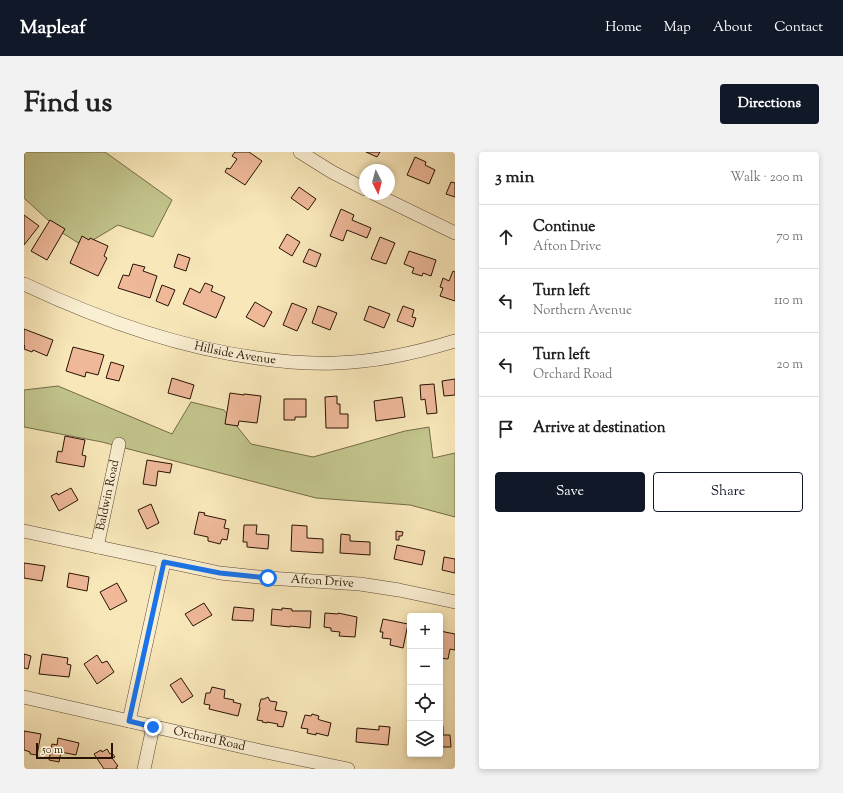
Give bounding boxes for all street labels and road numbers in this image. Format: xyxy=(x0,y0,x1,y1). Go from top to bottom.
street label: Hillside Avenue xyxy=(192,337,277,369)
street label: Baldwin Road xyxy=(92,458,124,532)
street label: Afton Drive xyxy=(290,570,355,593)
street label: Orchard Road xyxy=(171,722,247,756)

